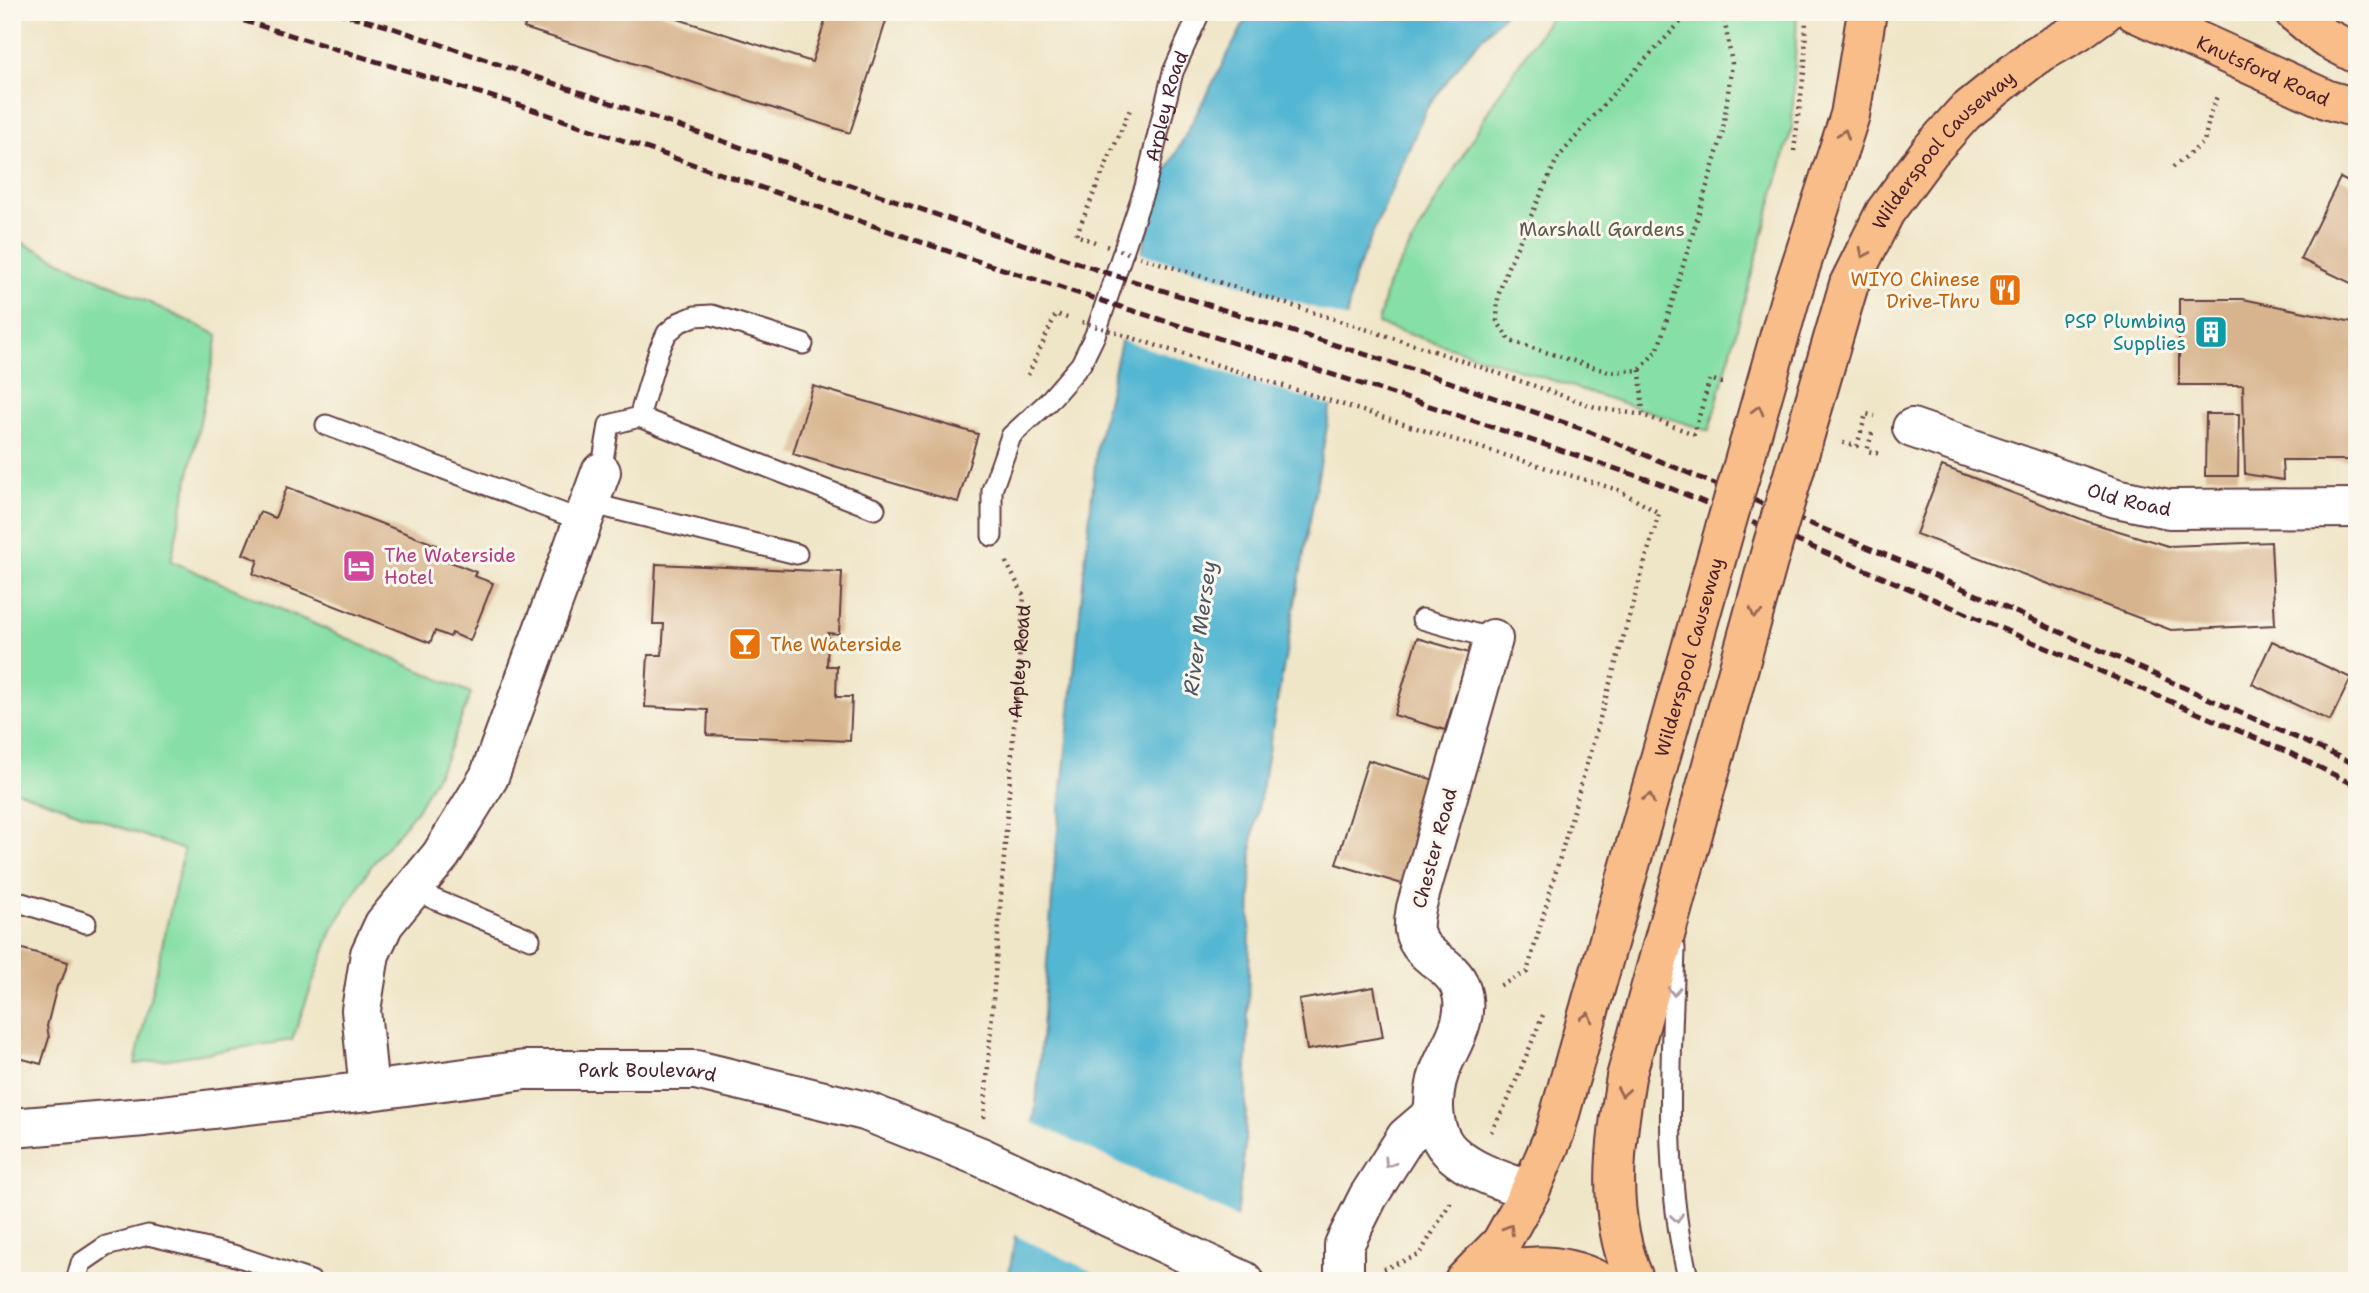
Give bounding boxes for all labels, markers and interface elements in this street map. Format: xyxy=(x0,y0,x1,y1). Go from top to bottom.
street label: Knutsford Road xyxy=(2193,30,2334,112)
street label: Arpley Road xyxy=(1140,47,1194,164)
street label: Wilderspool Causeway xyxy=(1866,65,2021,234)
one-way arrow xyxy=(1836,129,1850,141)
park label: Marshall Gardens xyxy=(1519,217,1685,242)
one-way arrow xyxy=(1858,246,1872,258)
place label: WIYO Chinese Drive-Thru xyxy=(1851,267,1980,314)
restaurant icon: WIYO Chinese Drive-Thru xyxy=(1986,271,2024,309)
place label: PSP Plumbing Supplies xyxy=(2064,309,2186,356)
building icon: PSP Plumbing Supplies xyxy=(2192,313,2230,351)
one-way arrow xyxy=(1750,404,1764,416)
street label: Old Road xyxy=(2084,477,2173,522)
place label: The Waterside Hotel xyxy=(384,543,516,590)
hotel icon: The Waterside Hotel xyxy=(340,547,378,585)
street label: Wilderspool Causeway xyxy=(1649,554,1729,760)
water label: River Mersey xyxy=(1177,559,1223,697)
street label: Arpley Road xyxy=(1003,604,1036,719)
one-way arrow xyxy=(1749,607,1763,619)
bar icon: The Waterside xyxy=(726,625,764,663)
place label: The Waterside xyxy=(770,632,902,657)
street label: Chester Road xyxy=(1406,785,1463,911)
one-way arrow xyxy=(1641,792,1656,804)
one-way arrow xyxy=(1666,986,1682,997)
one-way arrow xyxy=(1579,1011,1593,1023)
street label: Park Boulevard xyxy=(578,1058,719,1088)
one-way arrow xyxy=(1616,1086,1631,1098)
one-way arrow xyxy=(1384,1156,1397,1169)
one-way arrow xyxy=(1669,1212,1684,1224)
one-way arrow xyxy=(1501,1224,1514,1237)

